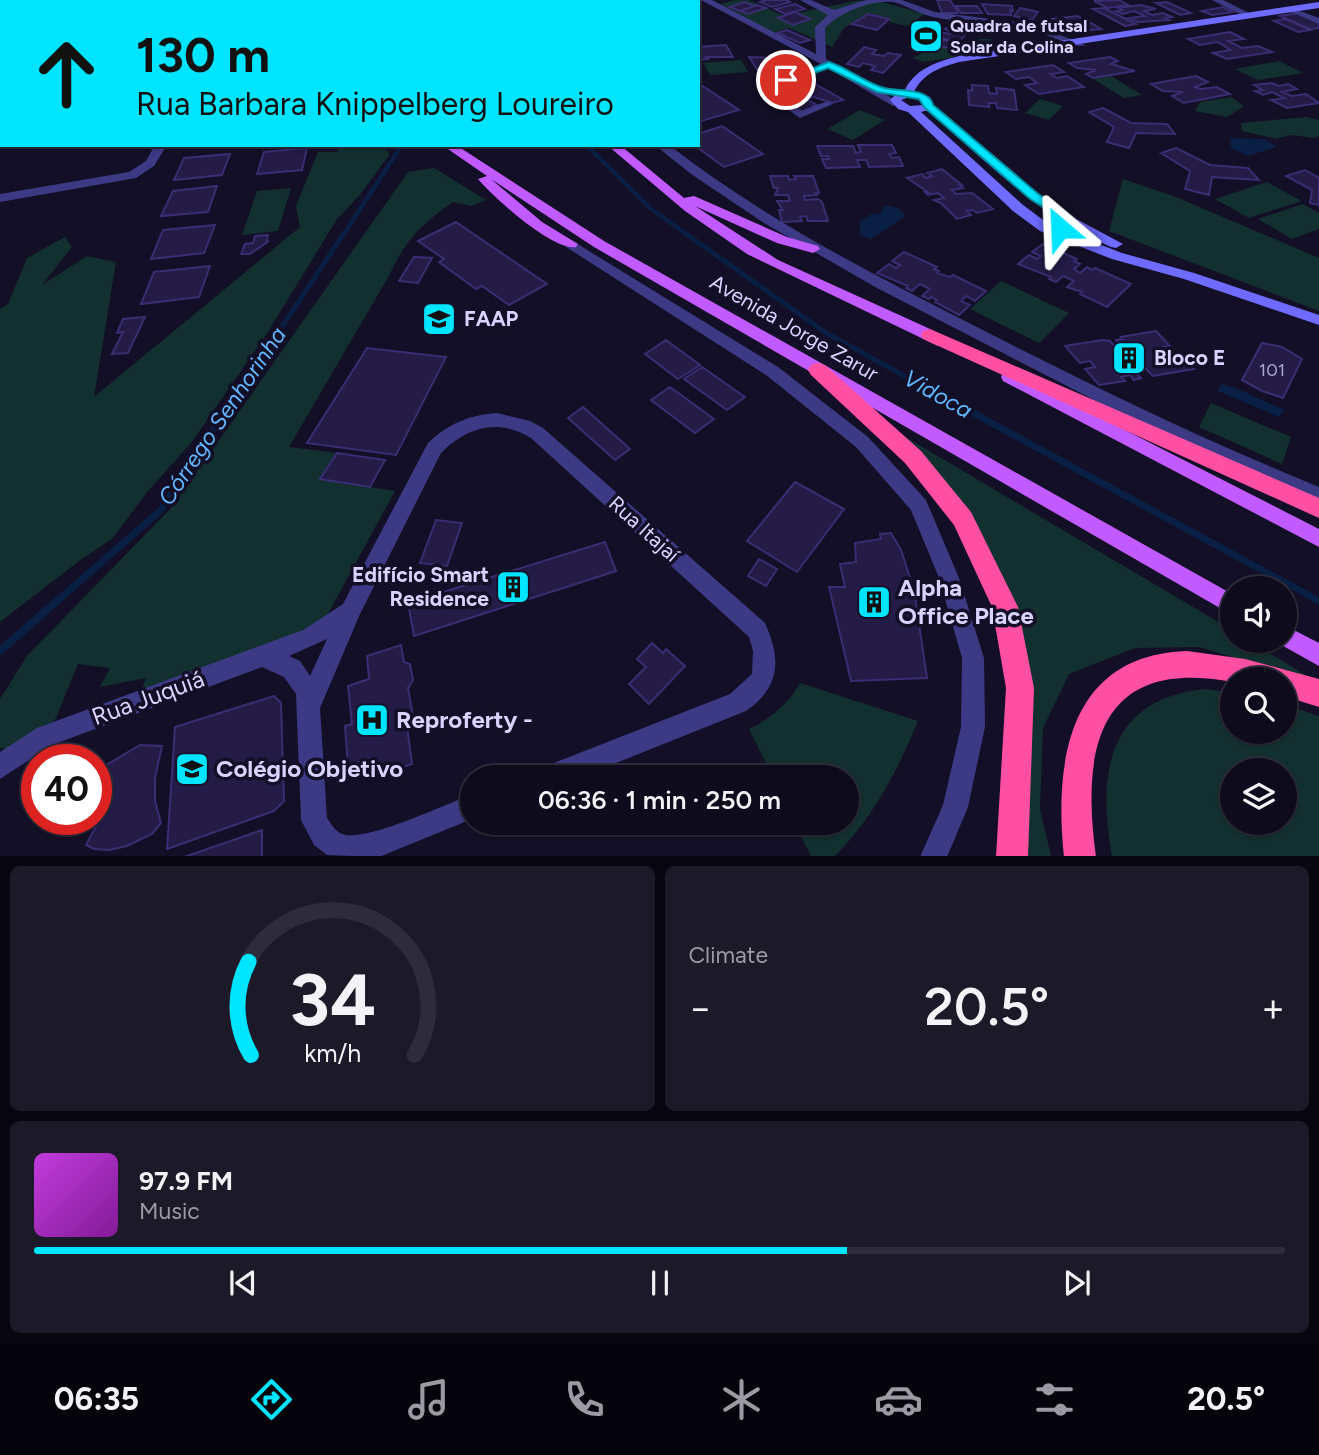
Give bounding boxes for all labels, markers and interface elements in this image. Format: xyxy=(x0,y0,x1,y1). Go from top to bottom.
place label: Quadra de futsal Solar da Colina xyxy=(950,15,1087,58)
sports icon: Quadra de futsal Solar da Colina xyxy=(907,17,945,55)
text: 130 m xyxy=(136,25,270,84)
icon: ahead xyxy=(21,28,112,119)
pin xyxy=(756,50,816,110)
icon: arrive xyxy=(767,61,805,99)
text: Rua Barbara Knippelberg Loureiro xyxy=(136,85,614,123)
position arrow xyxy=(1023,191,1097,265)
street label: Avenida Jorge Zarur xyxy=(706,269,883,386)
school or university icon: FAAP xyxy=(420,300,458,338)
place label: FAAP xyxy=(464,306,519,331)
water label: Córrego Senhorinha xyxy=(152,322,292,510)
building icon: Bloco E xyxy=(1110,339,1148,377)
place label: Bloco E xyxy=(1154,345,1225,370)
house number: 101 xyxy=(1259,359,1285,381)
water label: Vidoca xyxy=(899,364,977,424)
street label: Rua Itajaí xyxy=(604,490,686,568)
place label: Edifício Smart Residence xyxy=(352,562,489,611)
building icon: Edifício Smart Residence xyxy=(494,568,532,606)
place label: Alpha Office Place xyxy=(898,573,1034,630)
map controls xyxy=(1220,576,1297,835)
button: sound xyxy=(1220,576,1297,653)
building icon: Alpha Office Place xyxy=(855,583,893,621)
street label: Rua Juquiá xyxy=(88,664,208,731)
button: search xyxy=(1220,667,1297,744)
hospital icon: Reproferty - xyxy=(353,701,391,739)
place label: Reproferty - xyxy=(396,705,533,734)
speed limit sign: 40 xyxy=(21,744,112,835)
school or university icon: Colégio Objetivo xyxy=(173,750,211,788)
place label: Colégio Objetivo xyxy=(216,754,403,783)
button: layers xyxy=(1220,758,1297,835)
text: 06:36 · 1 min · 250 m xyxy=(538,784,781,816)
text: Climate xyxy=(689,941,768,969)
text: 34 xyxy=(289,956,376,1043)
text: 20.5° xyxy=(924,976,1049,1038)
text: − xyxy=(689,985,712,1031)
text: + xyxy=(1261,985,1285,1031)
text: km/h xyxy=(304,1037,361,1067)
text: 97.9 FM xyxy=(139,1165,233,1197)
text: Music xyxy=(139,1197,200,1225)
icon: previous xyxy=(224,1264,262,1302)
icon: pause xyxy=(641,1264,679,1302)
icon: next xyxy=(1058,1264,1096,1302)
icon: directions xyxy=(247,1375,296,1424)
icon: music xyxy=(404,1375,453,1424)
icon: phone xyxy=(560,1375,609,1424)
icon: climate xyxy=(717,1375,766,1424)
icon: car xyxy=(874,1375,923,1424)
icon: filters xyxy=(1030,1375,1079,1424)
text: 06:35 xyxy=(54,1380,139,1418)
text: 20.5° xyxy=(1187,1380,1265,1418)

